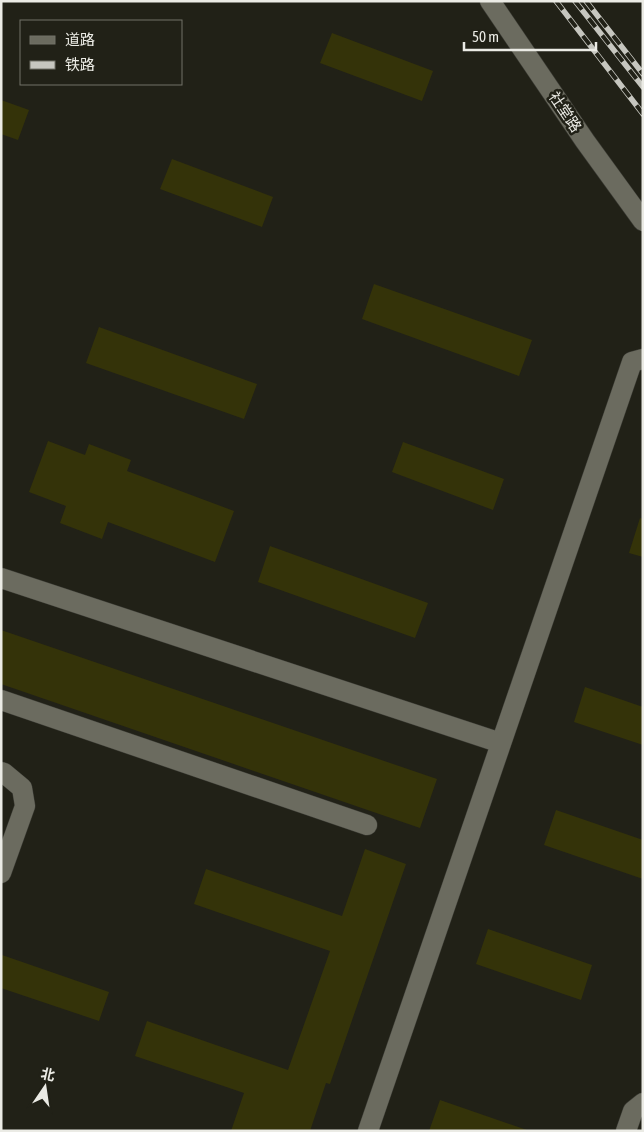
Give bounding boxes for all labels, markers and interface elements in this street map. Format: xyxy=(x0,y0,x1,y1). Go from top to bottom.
legend xyxy=(20,20,182,85)
scale bar xyxy=(464,20,596,52)
text: 50 m xyxy=(472,28,499,45)
text: 道路 xyxy=(65,31,95,48)
text: 铁路 xyxy=(65,56,95,73)
street label: 社堂路 xyxy=(546,88,585,135)
north arrow xyxy=(20,1062,70,1112)
text: 北 xyxy=(39,1065,57,1084)

